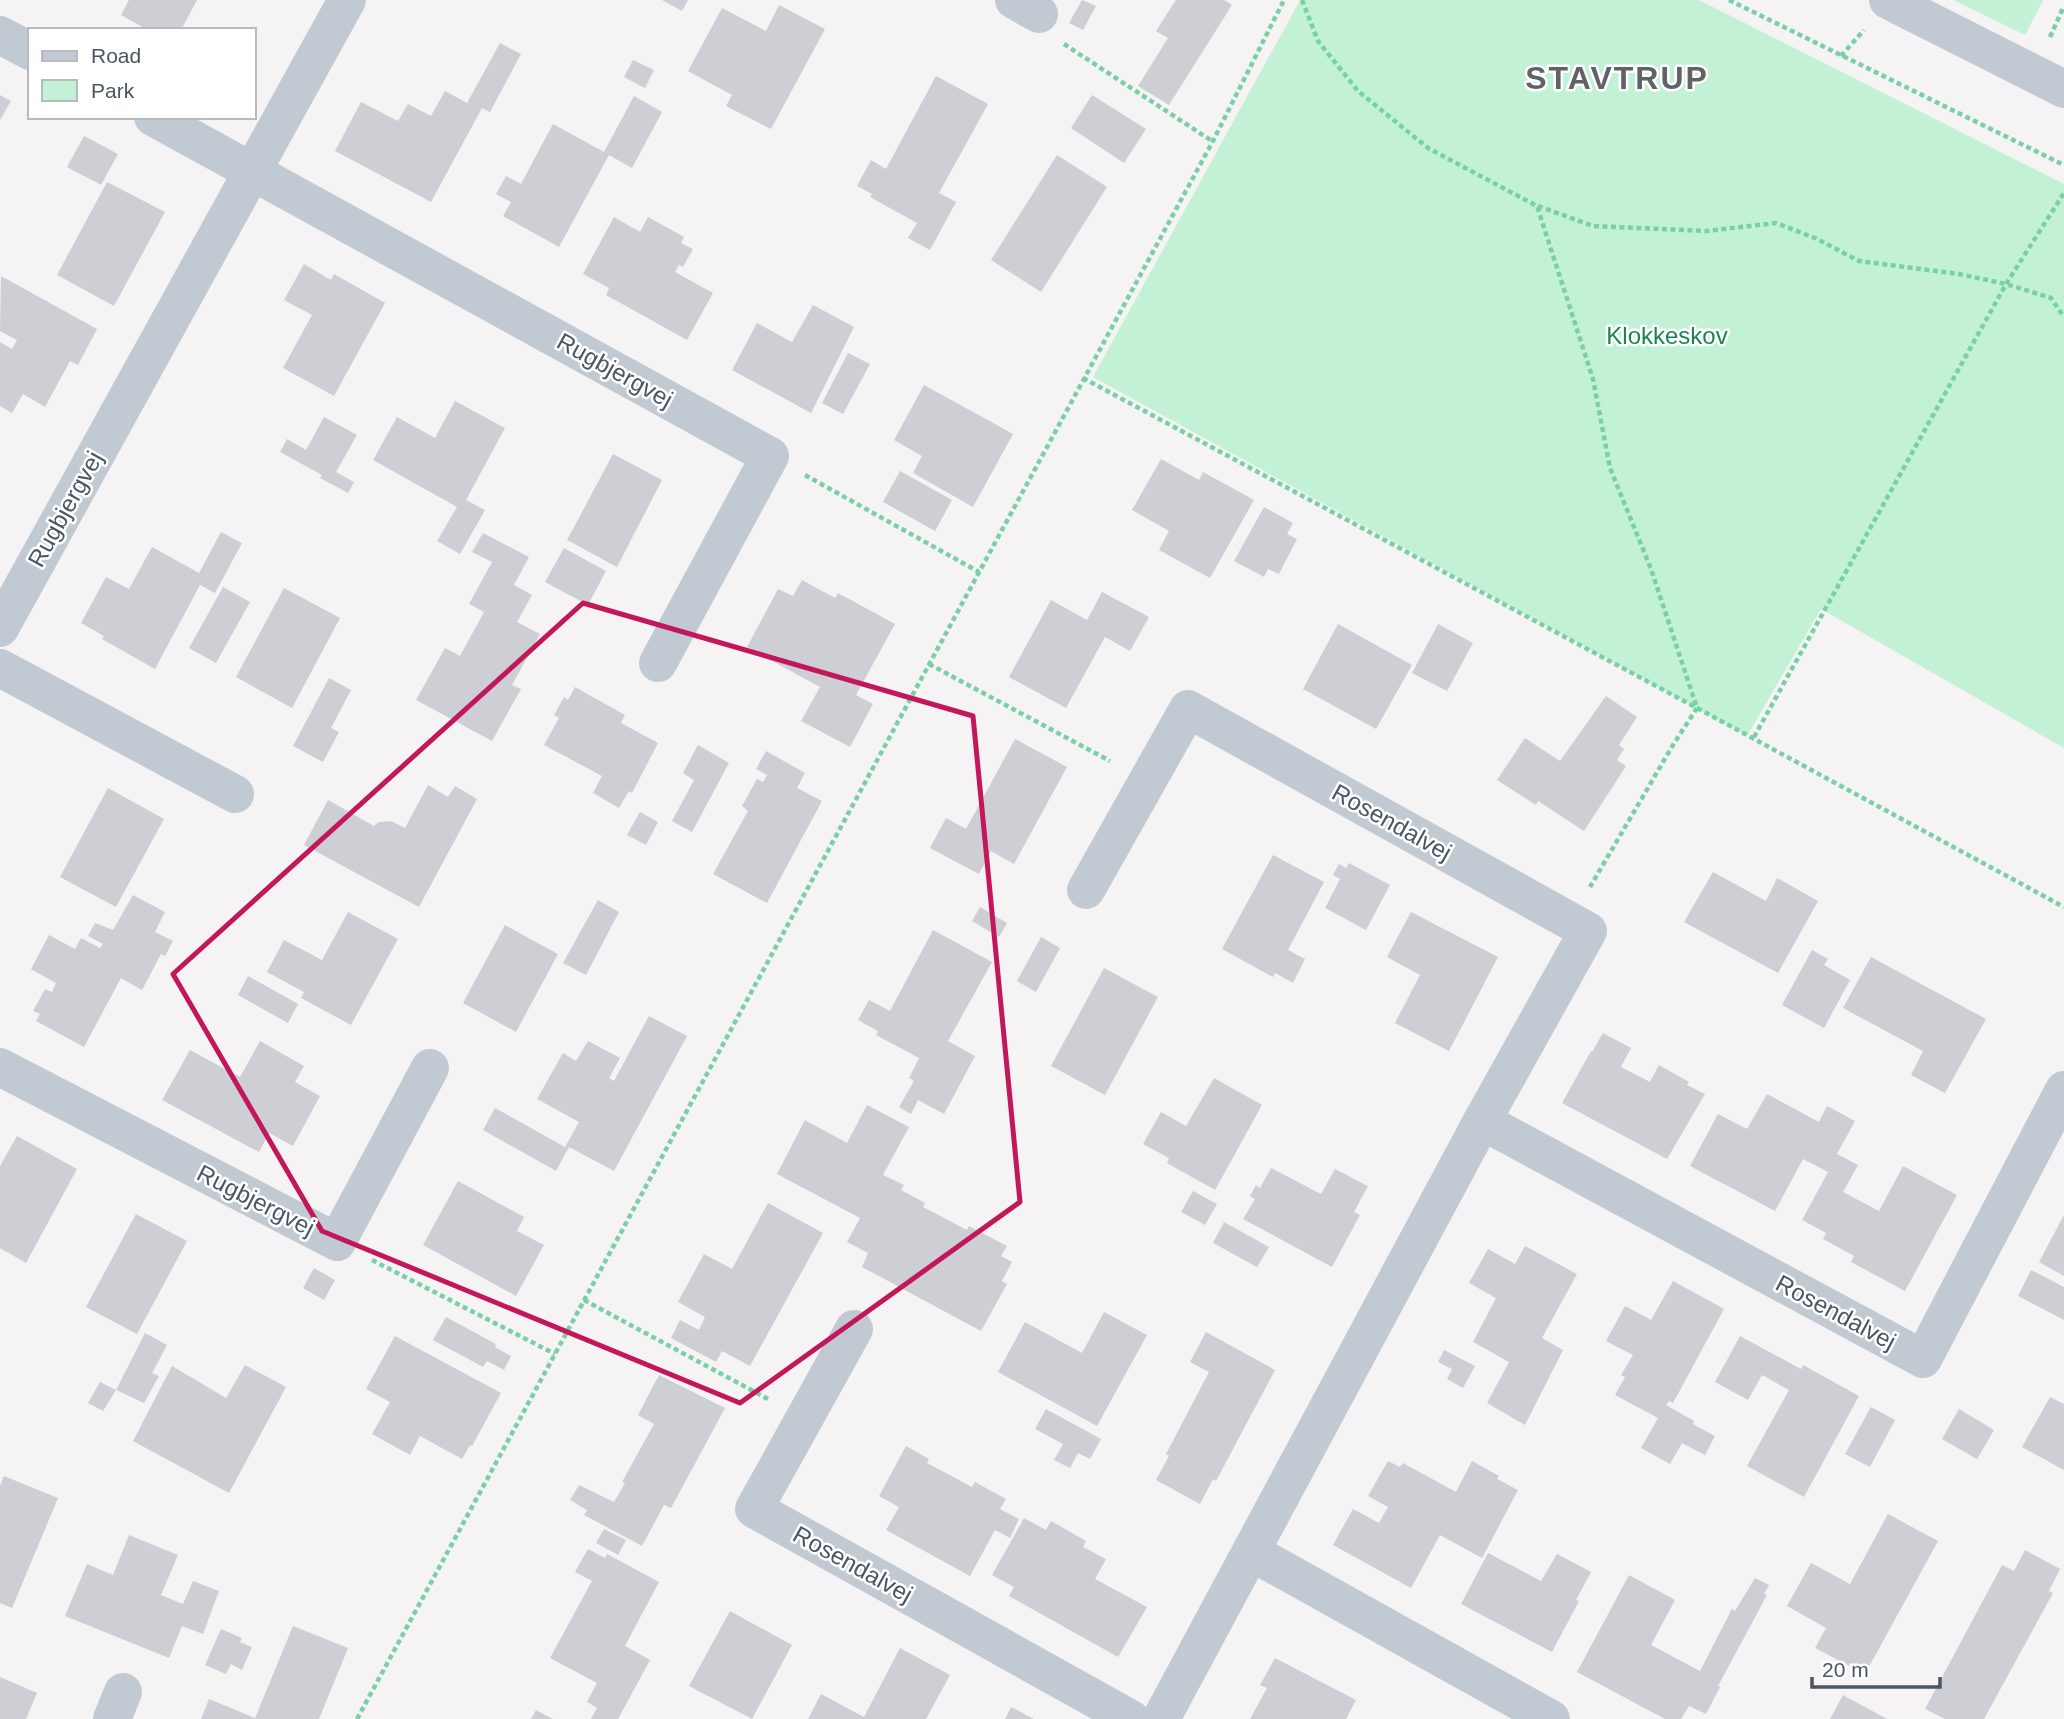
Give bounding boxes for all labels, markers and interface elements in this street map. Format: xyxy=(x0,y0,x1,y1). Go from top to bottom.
legend xyxy=(28,28,256,119)
text: Road xyxy=(91,44,141,67)
district label: STAVTRUP xyxy=(1525,60,1709,96)
text: Park xyxy=(91,79,135,102)
park label: Klokkeskov xyxy=(1606,322,1728,349)
street label: Rugbjergvej xyxy=(552,327,678,413)
street label: Rugbjergvej xyxy=(22,446,108,572)
street label: Rosendalvej xyxy=(1328,778,1456,866)
street label: Rugbjergvej xyxy=(193,1159,319,1241)
street label: Rosendalvej xyxy=(1771,1269,1901,1355)
street label: Rosendalvej xyxy=(789,1520,917,1608)
scale bar xyxy=(1812,1646,1940,1690)
text: 20 m xyxy=(1822,1658,1869,1681)

